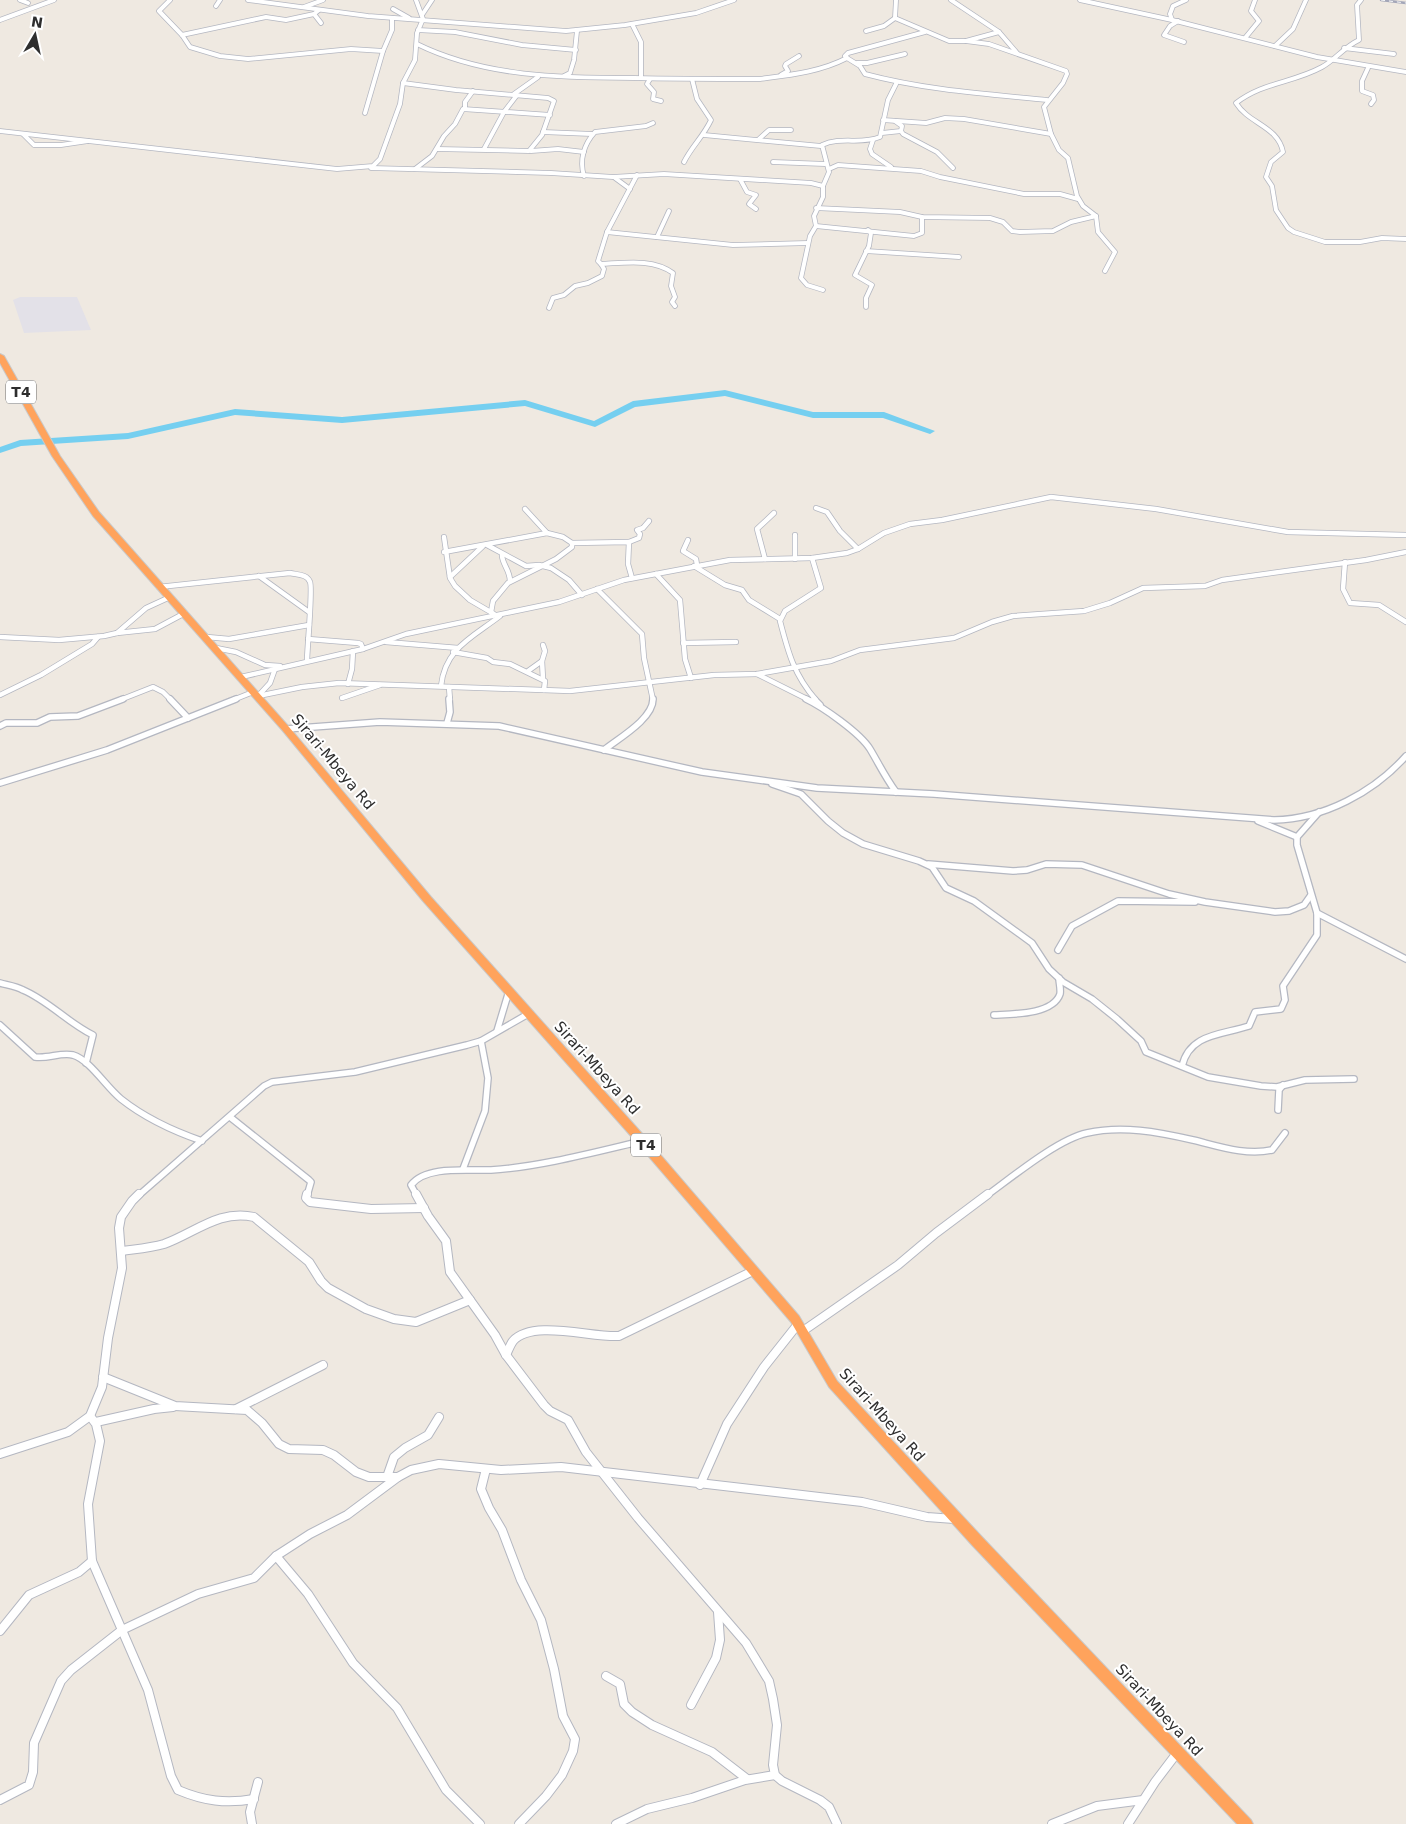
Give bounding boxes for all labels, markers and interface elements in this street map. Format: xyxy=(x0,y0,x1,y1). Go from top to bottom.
north arrow xyxy=(10,10,60,60)
text: N xyxy=(30,13,44,31)
road number: T4 xyxy=(6,381,36,404)
street label: Sirari-Mbeya Rd xyxy=(288,711,378,813)
street label: Sirari-Mbeya Rd xyxy=(550,1018,644,1118)
road number: T4 xyxy=(631,1134,661,1156)
street label: Sirari-Mbeya Rd xyxy=(835,1365,929,1465)
street label: Sirari-Mbeya Rd xyxy=(1112,1660,1206,1760)

